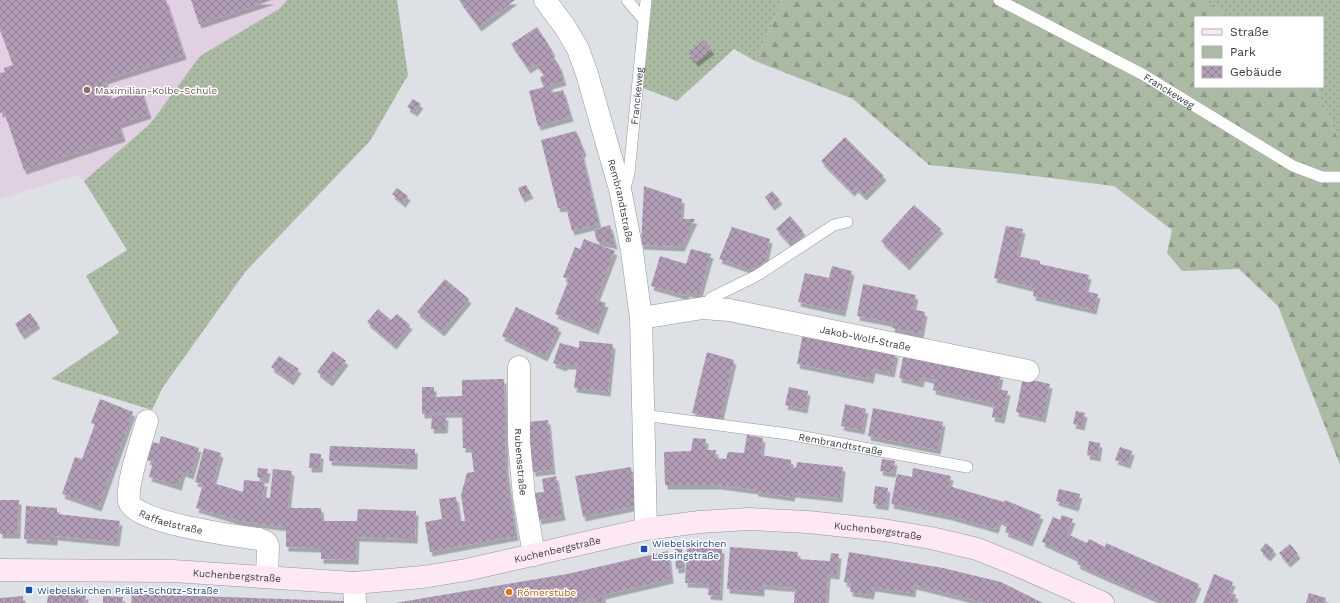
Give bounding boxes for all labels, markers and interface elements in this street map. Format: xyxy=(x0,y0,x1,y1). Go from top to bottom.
legend xyxy=(1194,16,1324,88)
text: Straße xyxy=(1230,25,1269,39)
text: Park xyxy=(1230,45,1256,59)
text: Gebäude xyxy=(1230,65,1282,79)
street label: Franckeweg xyxy=(629,66,645,125)
street label: Franckeweg xyxy=(1142,71,1197,111)
marker: Maximilian-Kolbe-Schule xyxy=(82,85,92,95)
place label: Maximilian-Kolbe-Schule xyxy=(95,85,218,96)
street label: Rembrandtstraße xyxy=(606,158,635,244)
street label: Jakob-Wolf-Straße xyxy=(819,324,912,353)
street label: Rubensstraße xyxy=(513,428,529,496)
street label: Rembrandtstraße xyxy=(798,431,884,457)
street label: Raffaelstraße xyxy=(137,507,204,536)
street label: Kuchenbergstraße xyxy=(833,520,923,542)
street label: Kuchenbergstraße xyxy=(513,534,602,565)
place label: Wiebelskirchen Lessingstraße xyxy=(652,538,726,561)
marker: Wiebelskirchen Lessingstraße xyxy=(639,544,649,554)
street label: Kuchenbergstraße xyxy=(192,567,282,584)
marker: Wiebelskirchen Prälat-Schütz-Straße xyxy=(24,585,34,595)
place label: Wiebelskirchen Prälat-Schütz-Straße xyxy=(37,585,219,596)
marker: Römerstube xyxy=(504,587,514,597)
place label: Römerstube xyxy=(517,587,577,598)

